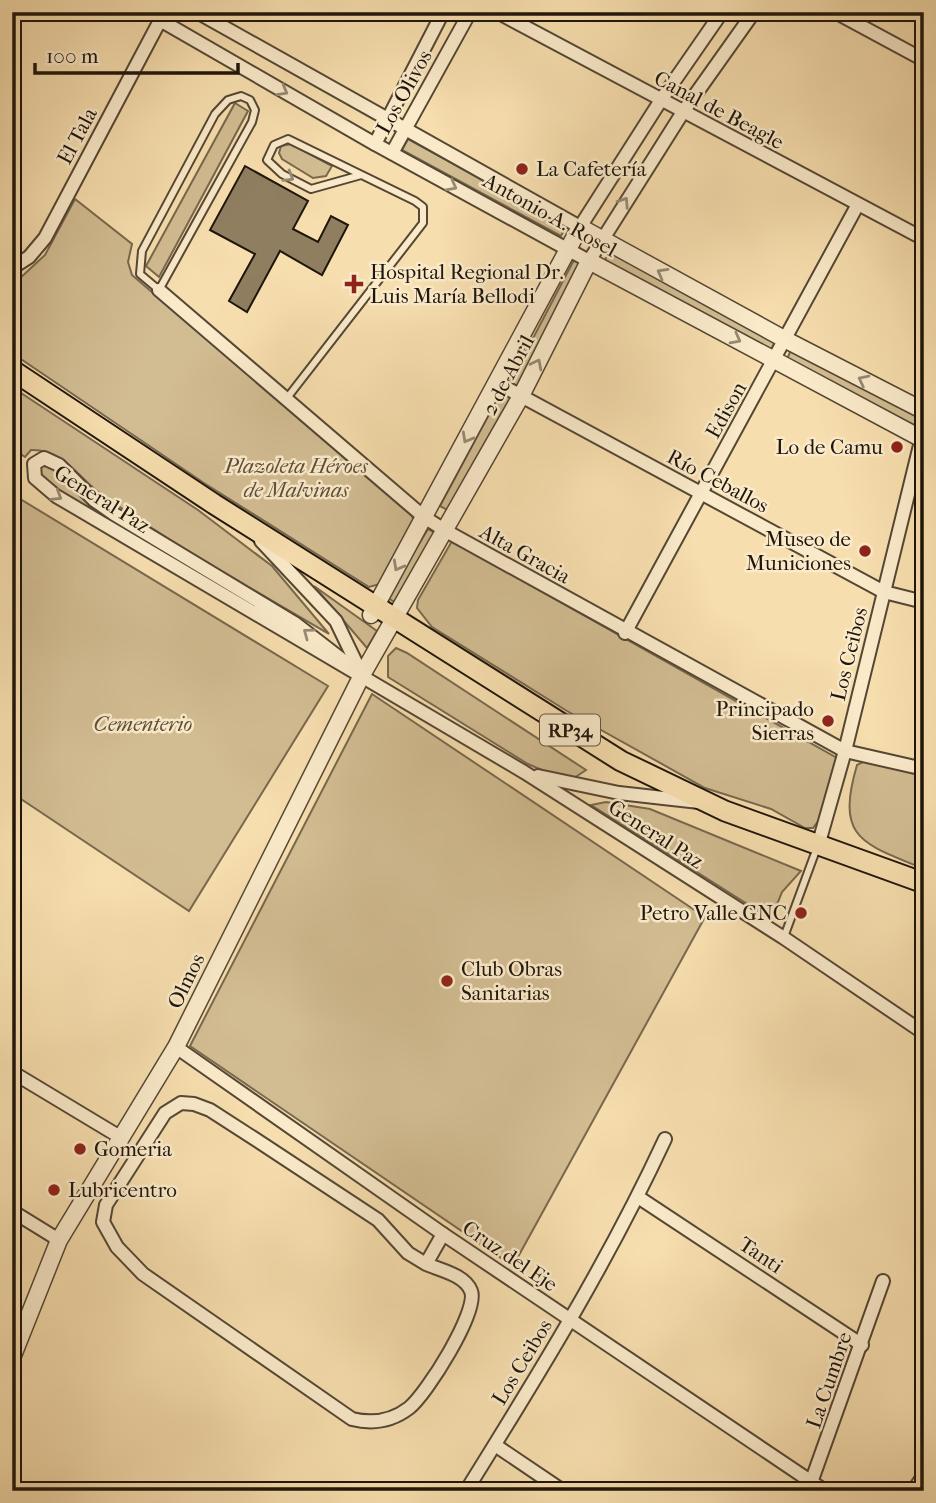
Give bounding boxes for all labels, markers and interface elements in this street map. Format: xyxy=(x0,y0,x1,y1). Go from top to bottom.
scale bar xyxy=(35,32,238,76)
text: 100 m xyxy=(46,44,99,68)
street label: Los Olivos xyxy=(371,46,437,138)
street label: Canal de Beagle xyxy=(650,66,788,154)
one-way arrow xyxy=(275,83,288,96)
street label: El Tala xyxy=(52,103,102,168)
place label: La Cafetería xyxy=(536,157,647,181)
marker: La Cafetería xyxy=(514,161,530,177)
street label: Antonio A. Rosel xyxy=(478,168,621,262)
one-way arrow xyxy=(281,169,294,182)
one-way arrow xyxy=(445,178,457,191)
one-way arrow xyxy=(616,197,629,210)
place label: Hospital Regional Dr. Luis María Bellodi xyxy=(370,260,563,308)
one-way arrow xyxy=(657,267,670,281)
marker: Hospital Regional Dr. Luis María Bellodi xyxy=(344,274,364,294)
street label: 2 de Abril xyxy=(477,331,539,419)
one-way arrow xyxy=(729,331,741,345)
one-way arrow xyxy=(529,359,543,371)
one-way arrow xyxy=(858,374,870,388)
street label: Edison xyxy=(701,378,751,442)
one-way arrow xyxy=(462,431,475,444)
place label: Lo de Camu xyxy=(776,435,883,459)
marker: Lo de Camu xyxy=(889,439,905,455)
street label: Río Ceballos xyxy=(663,444,773,518)
park label: Plazoleta Héroes de Malvinas xyxy=(223,454,368,502)
street label: General Paz xyxy=(50,460,154,538)
one-way arrow xyxy=(49,488,62,501)
street label: Alta Gracia xyxy=(475,519,575,589)
place label: Museo de Municiones xyxy=(746,527,851,575)
marker: Museo de Municiones xyxy=(857,543,873,559)
one-way arrow xyxy=(393,559,406,571)
street label: Los Ceibos xyxy=(826,604,872,703)
one-way arrow xyxy=(303,629,316,641)
place label: Principado Sierras xyxy=(715,697,814,745)
park label: Cementerio xyxy=(94,712,193,736)
marker: Principado Sierras xyxy=(820,713,836,729)
road number: RP34 xyxy=(540,715,600,746)
street label: General Paz xyxy=(604,794,708,874)
place label: Petro Valle GNC xyxy=(640,901,787,925)
marker: Petro Valle GNC xyxy=(793,905,809,921)
street label: Olmos xyxy=(162,949,210,1012)
place label: Club Obras Sanitarias xyxy=(461,957,562,1005)
marker: Club Obras Sanitarias xyxy=(439,973,455,989)
place label: Gomeria xyxy=(94,1137,172,1161)
marker: Gomeria xyxy=(72,1141,88,1157)
place label: Lubricentro xyxy=(68,1178,177,1202)
marker: Lubricentro xyxy=(46,1182,62,1198)
street label: Cruz del Eje xyxy=(458,1215,562,1297)
street label: Tanti xyxy=(734,1232,788,1278)
street label: Los Ceibos xyxy=(487,1315,557,1409)
street label: La Cumbre xyxy=(801,1329,857,1431)

